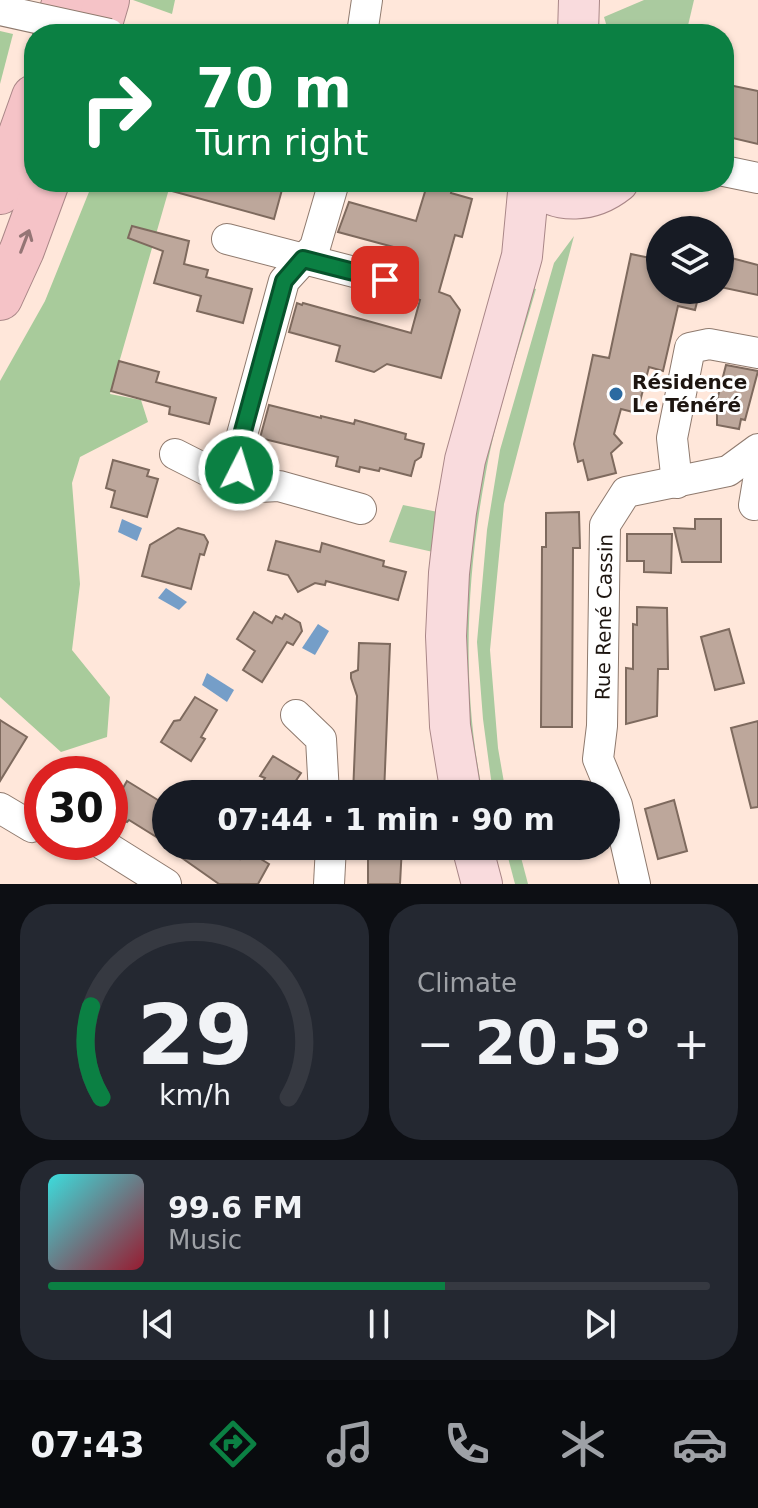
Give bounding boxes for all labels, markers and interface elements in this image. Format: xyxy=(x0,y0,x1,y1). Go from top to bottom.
text: 70 m xyxy=(196,55,352,120)
icon: right xyxy=(64,56,168,160)
text: Turn right xyxy=(196,122,368,163)
map controls xyxy=(646,216,734,304)
button: layers xyxy=(646,216,734,304)
one-way arrow xyxy=(19,229,33,254)
pin xyxy=(351,246,419,314)
icon: arrive xyxy=(363,258,407,302)
place label: Résidence Le Ténéré xyxy=(632,370,747,417)
marker: Résidence Le Ténéré xyxy=(607,385,625,403)
position arrow xyxy=(197,428,281,512)
street label: Rue René Cassin xyxy=(591,534,617,700)
speed limit sign: 30 xyxy=(24,756,128,860)
text: 07:44 · 1 min · 90 m xyxy=(217,802,555,837)
text: Climate xyxy=(417,968,517,998)
text: 29 xyxy=(137,987,252,1084)
text: 20.5° xyxy=(474,1008,653,1078)
text: − xyxy=(417,1018,454,1069)
text: + xyxy=(673,1018,710,1069)
text: km/h xyxy=(158,1078,231,1112)
text: 99.6 FM xyxy=(168,1190,303,1225)
text: Music xyxy=(168,1225,242,1255)
icon: previous xyxy=(136,1302,180,1346)
icon: pause xyxy=(357,1302,401,1346)
icon: next xyxy=(578,1302,622,1346)
icon: directions xyxy=(205,1416,261,1472)
icon: music xyxy=(322,1416,378,1472)
icon: phone xyxy=(439,1416,495,1472)
icon: climate xyxy=(555,1416,611,1472)
icon: car xyxy=(672,1416,728,1472)
text: 07:43 xyxy=(30,1424,145,1465)

